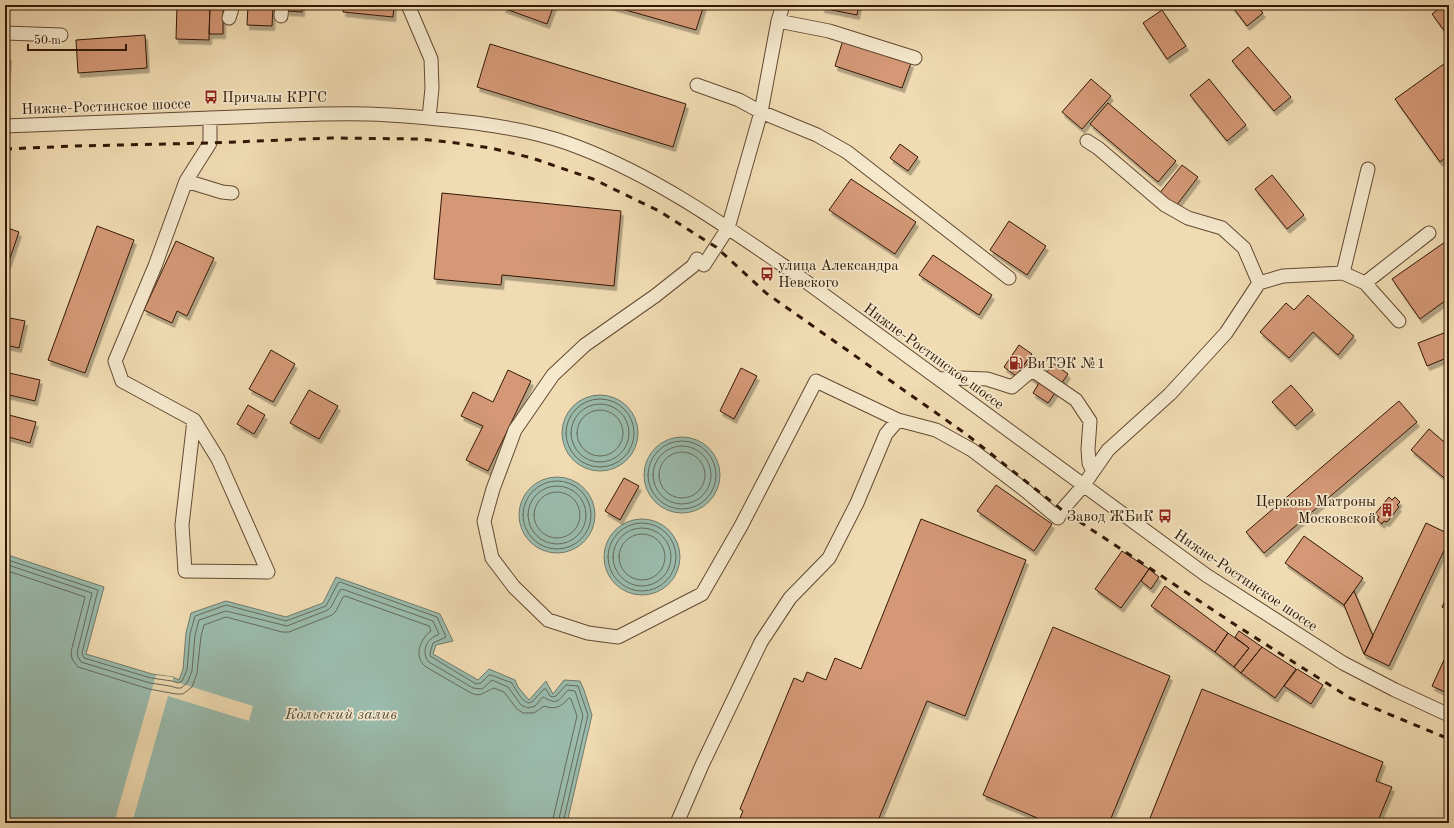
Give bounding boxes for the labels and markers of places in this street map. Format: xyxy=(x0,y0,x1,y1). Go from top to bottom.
bus stop icon: Причалы КРГС xyxy=(203,89,219,105)
place label: Причалы КРГС xyxy=(222,91,327,106)
place label: улица Александра Невского xyxy=(778,259,899,291)
bus stop icon: улица Александра Невского xyxy=(759,266,775,282)
fuel station icon: ВиТЭК №1 xyxy=(1008,355,1024,371)
place label: ВиТЭК №1 xyxy=(1027,357,1106,372)
place label: Церковь Матроны Московской xyxy=(1256,495,1376,527)
building icon: Церковь Матроны Московской xyxy=(1379,502,1395,518)
bus stop icon: Завод ЖБиК xyxy=(1157,508,1173,524)
place label: Завод ЖБиК xyxy=(1067,510,1154,525)

